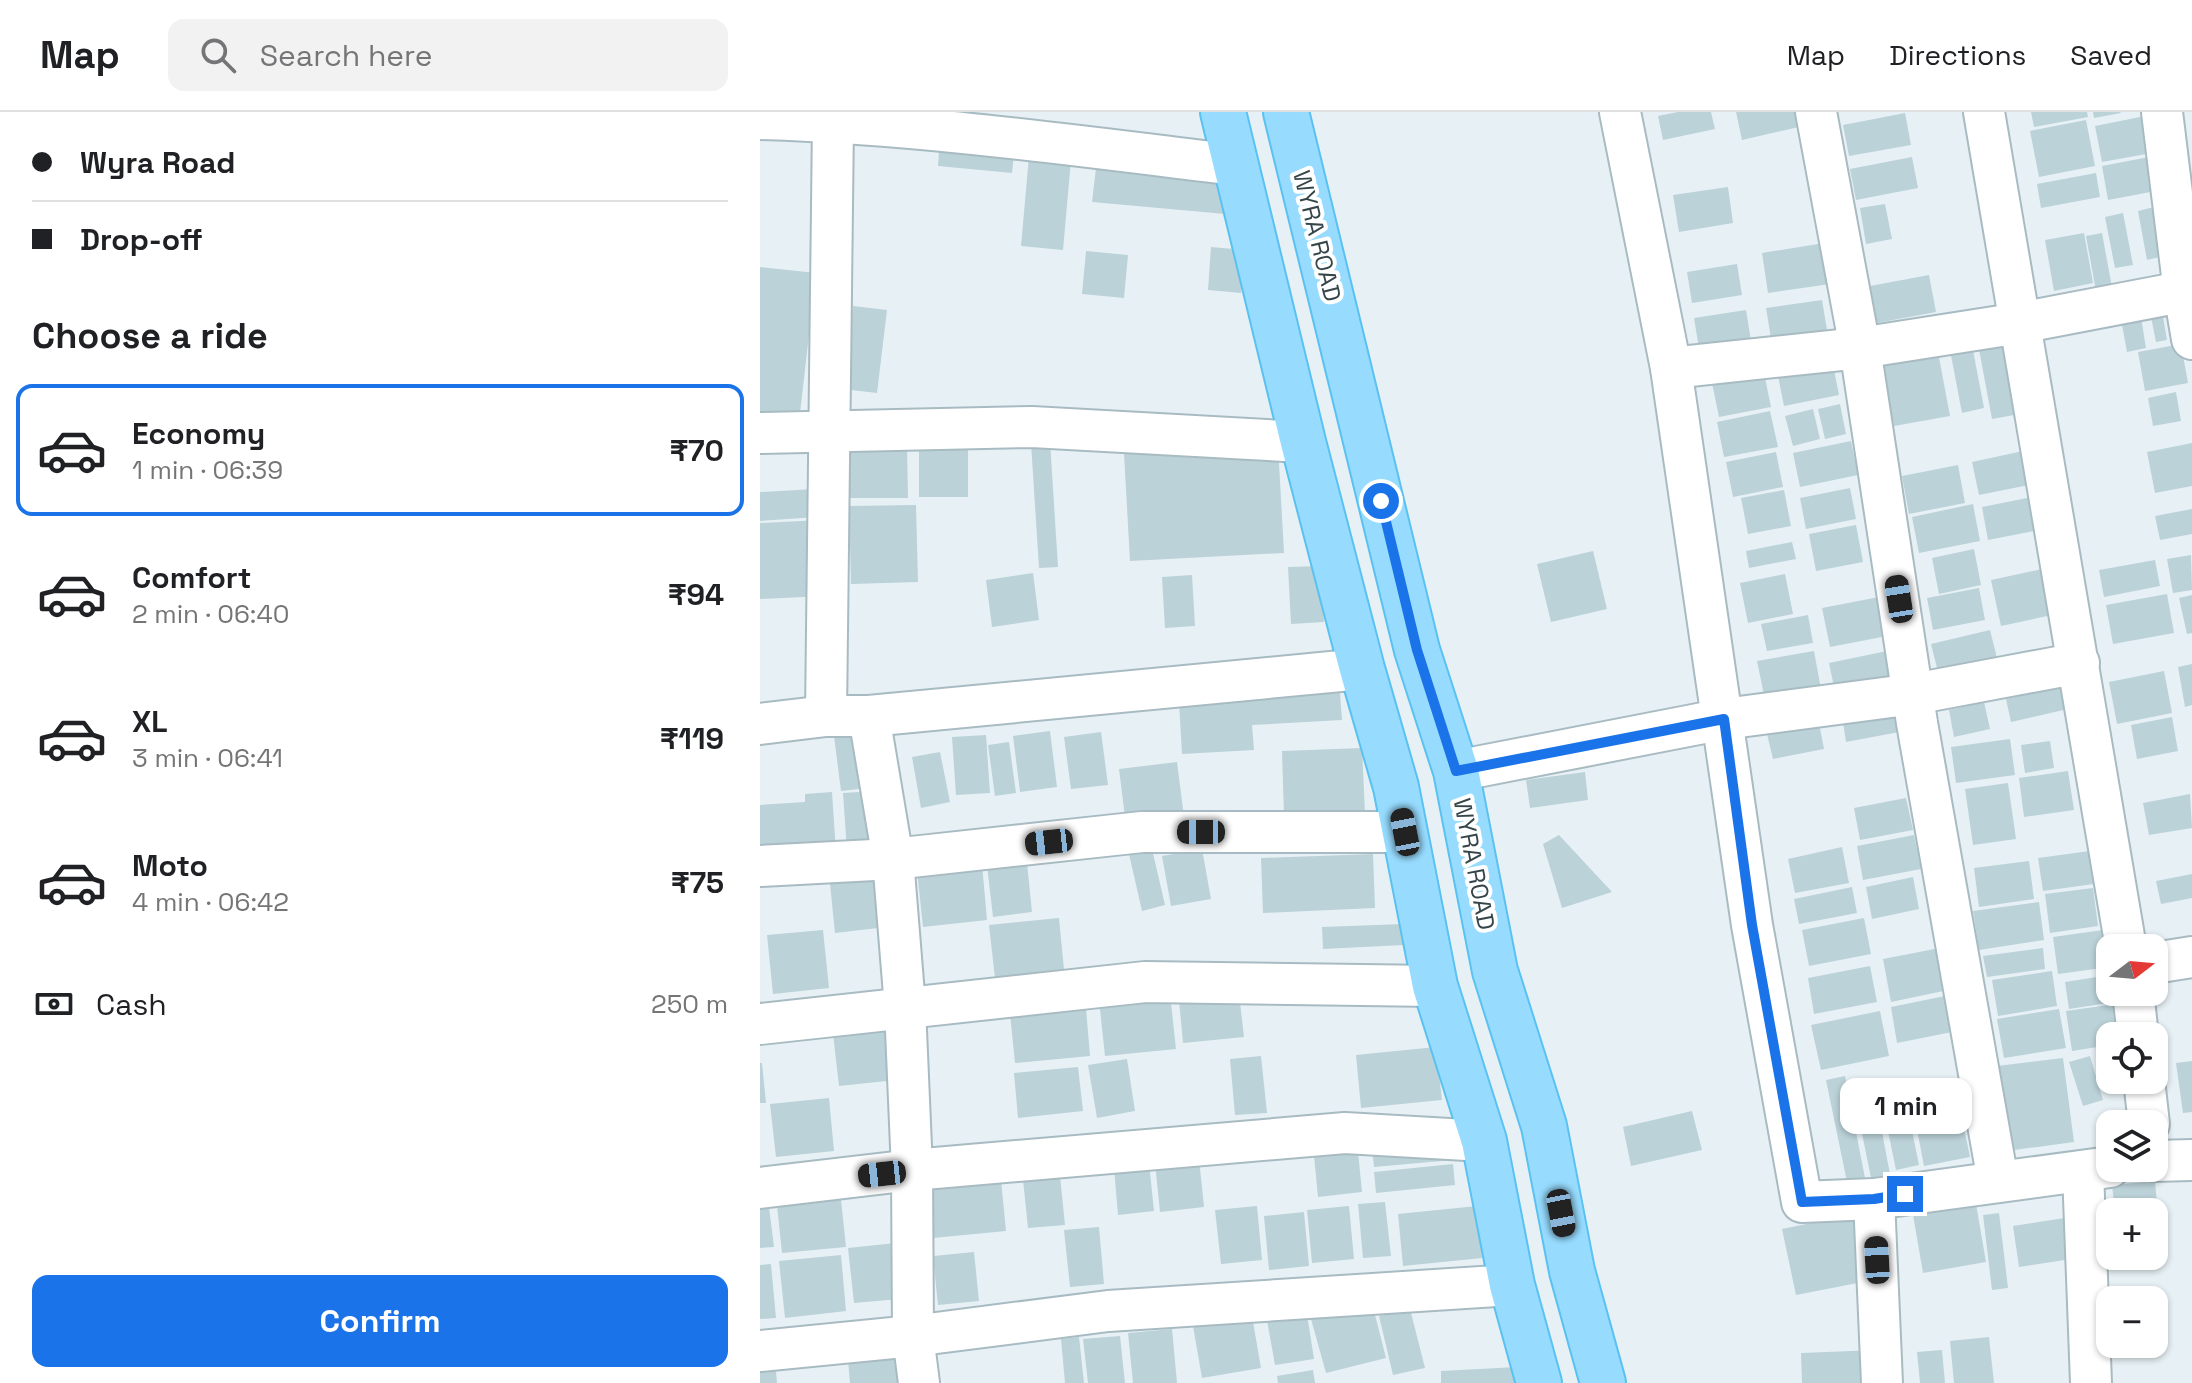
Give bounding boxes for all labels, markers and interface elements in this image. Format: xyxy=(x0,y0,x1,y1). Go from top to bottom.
search box xyxy=(168,19,728,91)
text: Map xyxy=(40,31,120,79)
icon: search xyxy=(196,33,240,77)
text: Search here xyxy=(260,36,433,75)
text: Map xyxy=(1787,37,1845,73)
text: Directions xyxy=(1889,37,2026,73)
text: Saved xyxy=(2070,37,2152,73)
text: Wyra Road xyxy=(80,143,235,182)
street label: WYRA ROAD xyxy=(1286,167,1349,305)
text: Drop-off xyxy=(80,220,203,259)
text: Choose a ride xyxy=(32,313,268,359)
icon: car xyxy=(36,414,108,486)
text: Economy xyxy=(132,414,265,453)
text: ₹70 xyxy=(669,431,724,470)
text: 1 min · 06:39 xyxy=(132,453,283,487)
route start xyxy=(1363,483,1399,519)
icon: car xyxy=(36,558,108,630)
text: Comfort xyxy=(132,558,251,597)
car xyxy=(1883,573,1915,625)
text: ₹94 xyxy=(668,575,724,614)
text: 2 min · 06:40 xyxy=(132,597,289,631)
icon: car xyxy=(36,702,108,774)
text: XL xyxy=(132,702,168,741)
text: ₹119 xyxy=(660,719,724,758)
text: 3 min · 06:41 xyxy=(132,741,283,775)
street label: WYRA ROAD xyxy=(1447,795,1502,933)
car xyxy=(1389,806,1421,858)
car xyxy=(1177,820,1225,844)
car xyxy=(1024,828,1074,856)
icon: car xyxy=(36,846,108,918)
text: Moto xyxy=(132,846,208,885)
text: ₹75 xyxy=(671,863,724,902)
text: 4 min · 06:42 xyxy=(132,885,289,919)
north arrow xyxy=(2096,934,2168,1006)
map controls xyxy=(2096,934,2168,1358)
icon: cash xyxy=(32,982,76,1026)
text: Cash xyxy=(96,985,167,1024)
text: 250 m xyxy=(651,987,728,1021)
button: locate xyxy=(2096,1022,2168,1094)
callout: 1 min xyxy=(1839,1078,1971,1134)
text: 1 min xyxy=(1874,1089,1938,1123)
button: layers xyxy=(2096,1110,2168,1182)
car xyxy=(857,1160,907,1188)
route end xyxy=(1887,1176,1923,1212)
car xyxy=(1545,1187,1577,1239)
button: + xyxy=(2096,1198,2168,1270)
car xyxy=(1864,1235,1890,1285)
button: Confirm xyxy=(32,1275,728,1367)
button: − xyxy=(2096,1286,2168,1358)

